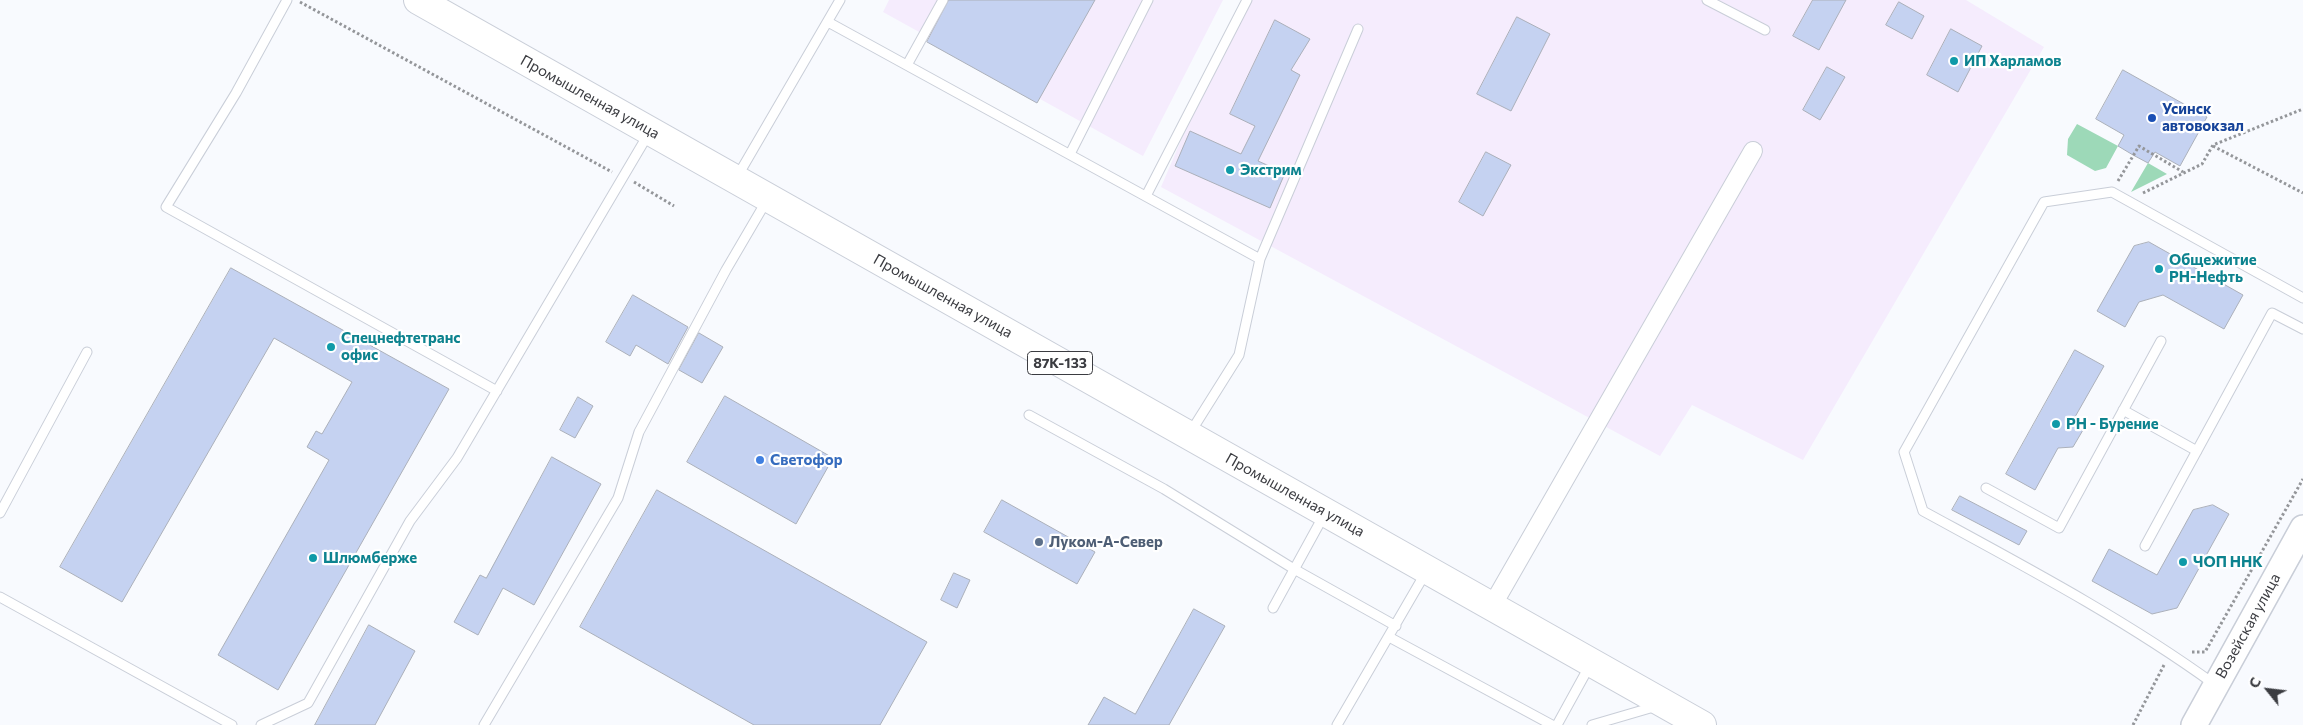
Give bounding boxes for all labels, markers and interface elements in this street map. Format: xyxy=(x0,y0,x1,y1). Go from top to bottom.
street label: Промышленная улица xyxy=(517,51,663,143)
place label: ИП Харламов xyxy=(1964,52,2062,70)
marker: ИП Харламов xyxy=(1948,55,1960,67)
place label: Усинск автовокзал xyxy=(2162,100,2244,135)
marker: Усинск автовокзал xyxy=(2146,112,2158,124)
place label: Экстрим xyxy=(1240,161,1302,179)
marker: Экстрим xyxy=(1224,164,1236,176)
street label: Промышленная улица xyxy=(870,250,1016,342)
place label: Общежитие РН-Нефть xyxy=(2169,251,2257,286)
marker: Общежитие РН-Нефть xyxy=(2153,263,2165,275)
place label: Спецнефтетранс офис xyxy=(341,329,461,364)
marker: Спецнефтетранс офис xyxy=(325,341,337,353)
road number: 87К-133 xyxy=(1028,352,1092,374)
place label: РН - Бурение xyxy=(2066,415,2159,433)
marker: РН - Бурение xyxy=(2050,418,2062,430)
street label: Промышленная улица xyxy=(1222,449,1368,541)
place label: Светофор xyxy=(770,451,842,469)
marker: Светофор xyxy=(754,454,766,466)
place label: Луком-А-Север xyxy=(1049,533,1163,551)
marker: Луком-А-Север xyxy=(1033,536,1045,548)
place label: Шлюмберже xyxy=(323,549,417,567)
marker: Шлюмберже xyxy=(307,552,319,564)
place label: ЧОП ННК xyxy=(2193,553,2263,571)
marker: ЧОП ННК xyxy=(2177,556,2189,568)
street label: Возейская улица xyxy=(2212,570,2284,682)
north arrow xyxy=(2243,665,2293,715)
text: С xyxy=(2245,674,2264,691)

